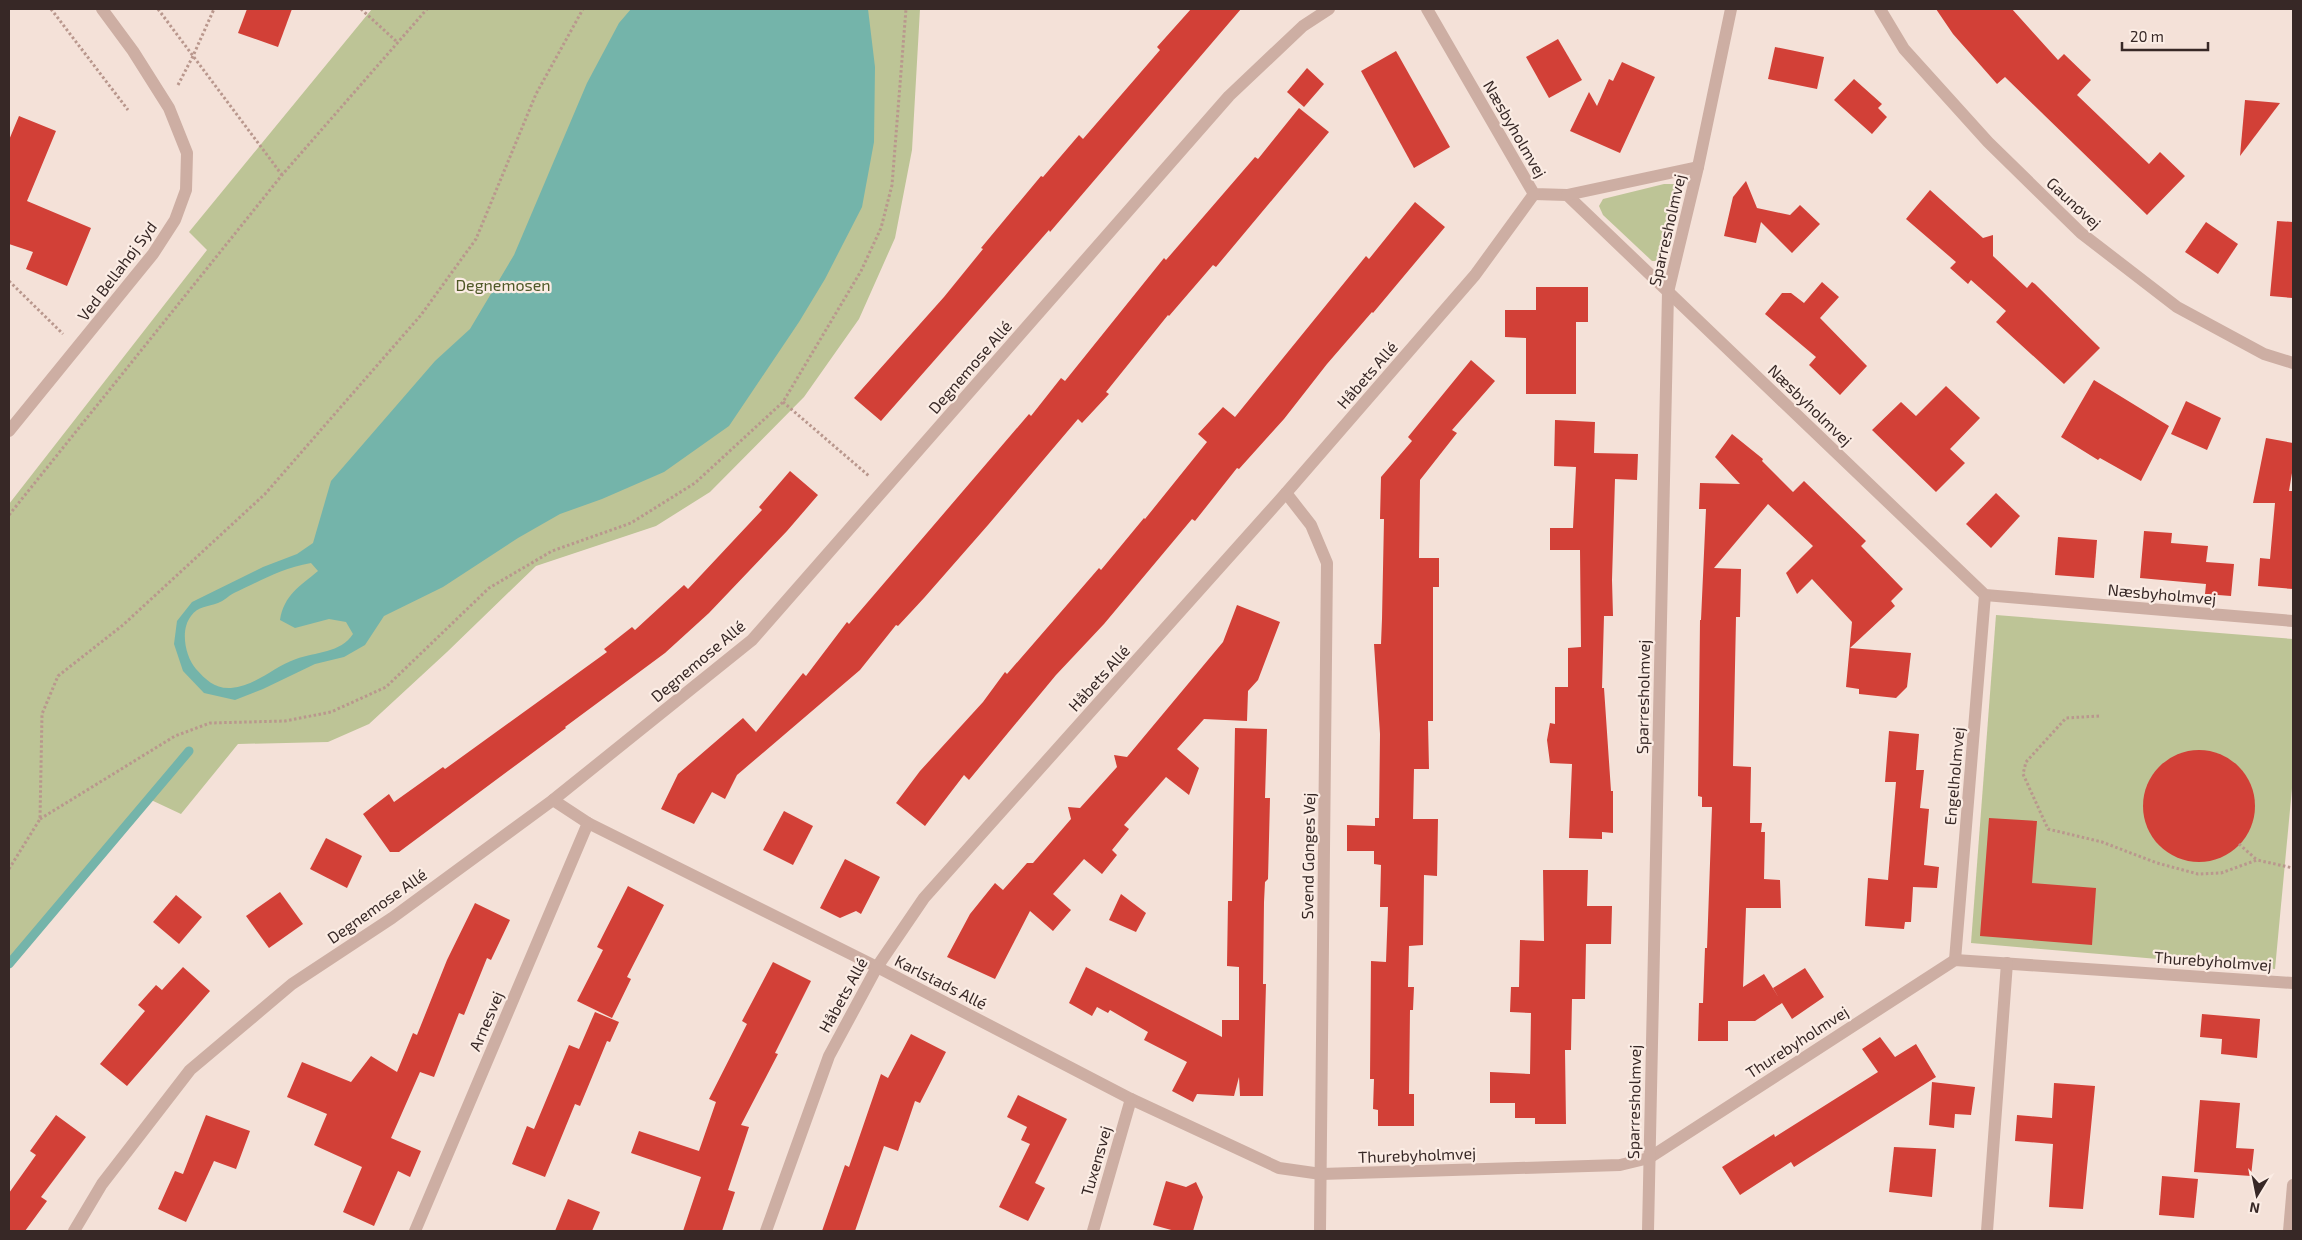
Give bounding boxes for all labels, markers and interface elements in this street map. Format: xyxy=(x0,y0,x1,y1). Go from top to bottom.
scale bar xyxy=(2122,20,2208,52)
text: 20 m xyxy=(2130,27,2164,45)
street label: Næsbyholmvej xyxy=(1479,77,1551,181)
street label: Sparresholmvej xyxy=(1644,172,1690,288)
street label: Gaunøvej xyxy=(2043,173,2105,233)
street label: Ved Bellahøj Syd xyxy=(73,217,161,325)
park label: Degnemosen xyxy=(455,275,551,294)
street label: Degnemose Allé xyxy=(924,316,1015,417)
street label: Håbets Allé xyxy=(1332,337,1401,412)
street label: Næsbyholmvej xyxy=(1764,360,1856,450)
street label: Næsbyholmvej xyxy=(2107,579,2217,609)
street label: Degnemose Allé xyxy=(647,616,749,706)
street label: Sparresholmvej xyxy=(1632,640,1654,754)
street label: Håbets Allé xyxy=(1064,641,1133,715)
street label: Engelholmvej xyxy=(1940,726,1968,826)
street label: Svend Gønges Vej xyxy=(1297,792,1319,920)
street label: Degnemose Allé xyxy=(323,864,430,947)
street label: Thurebyholmvej xyxy=(2153,947,2273,975)
street label: Karlstads Allé xyxy=(892,950,991,1013)
street label: Håbets Allé xyxy=(814,954,871,1036)
street label: Arnesvej xyxy=(464,988,508,1054)
street label: Thurebyholmvej xyxy=(1742,1001,1852,1083)
street label: Sparresholmvej xyxy=(1623,1045,1645,1159)
street label: Tuxensvej xyxy=(1076,1124,1116,1198)
street label: Thurebyholmvej xyxy=(1358,1143,1476,1167)
north arrow xyxy=(2232,1170,2282,1220)
text: N xyxy=(2248,1199,2261,1218)

